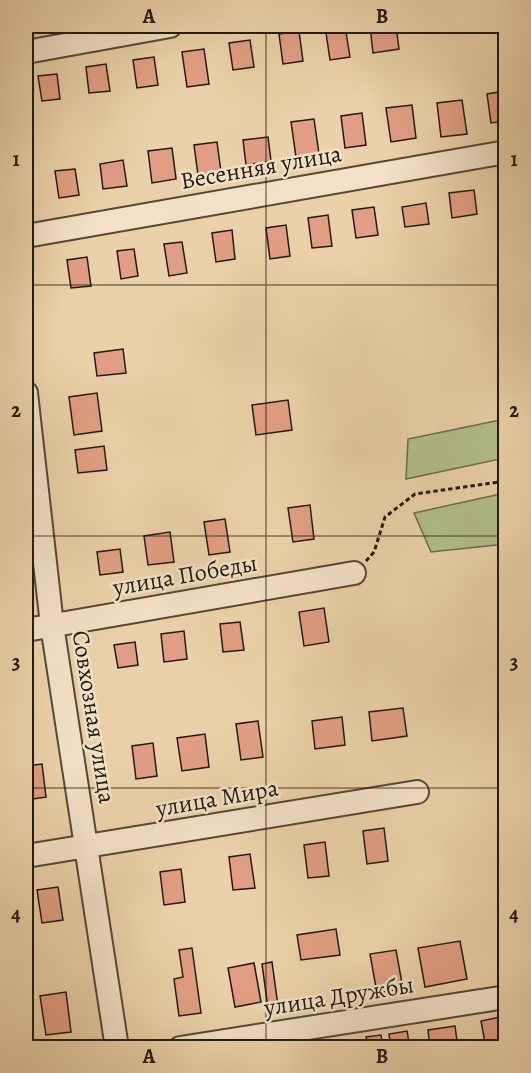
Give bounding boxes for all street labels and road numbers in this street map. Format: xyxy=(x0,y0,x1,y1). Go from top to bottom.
street label: Весенняя улица xyxy=(178,137,344,197)
street label: улица Победы xyxy=(109,547,260,604)
street label: Совхозная улица xyxy=(65,628,123,806)
street label: улица Мира xyxy=(152,771,281,825)
street label: улица Дружбы xyxy=(261,968,416,1024)

